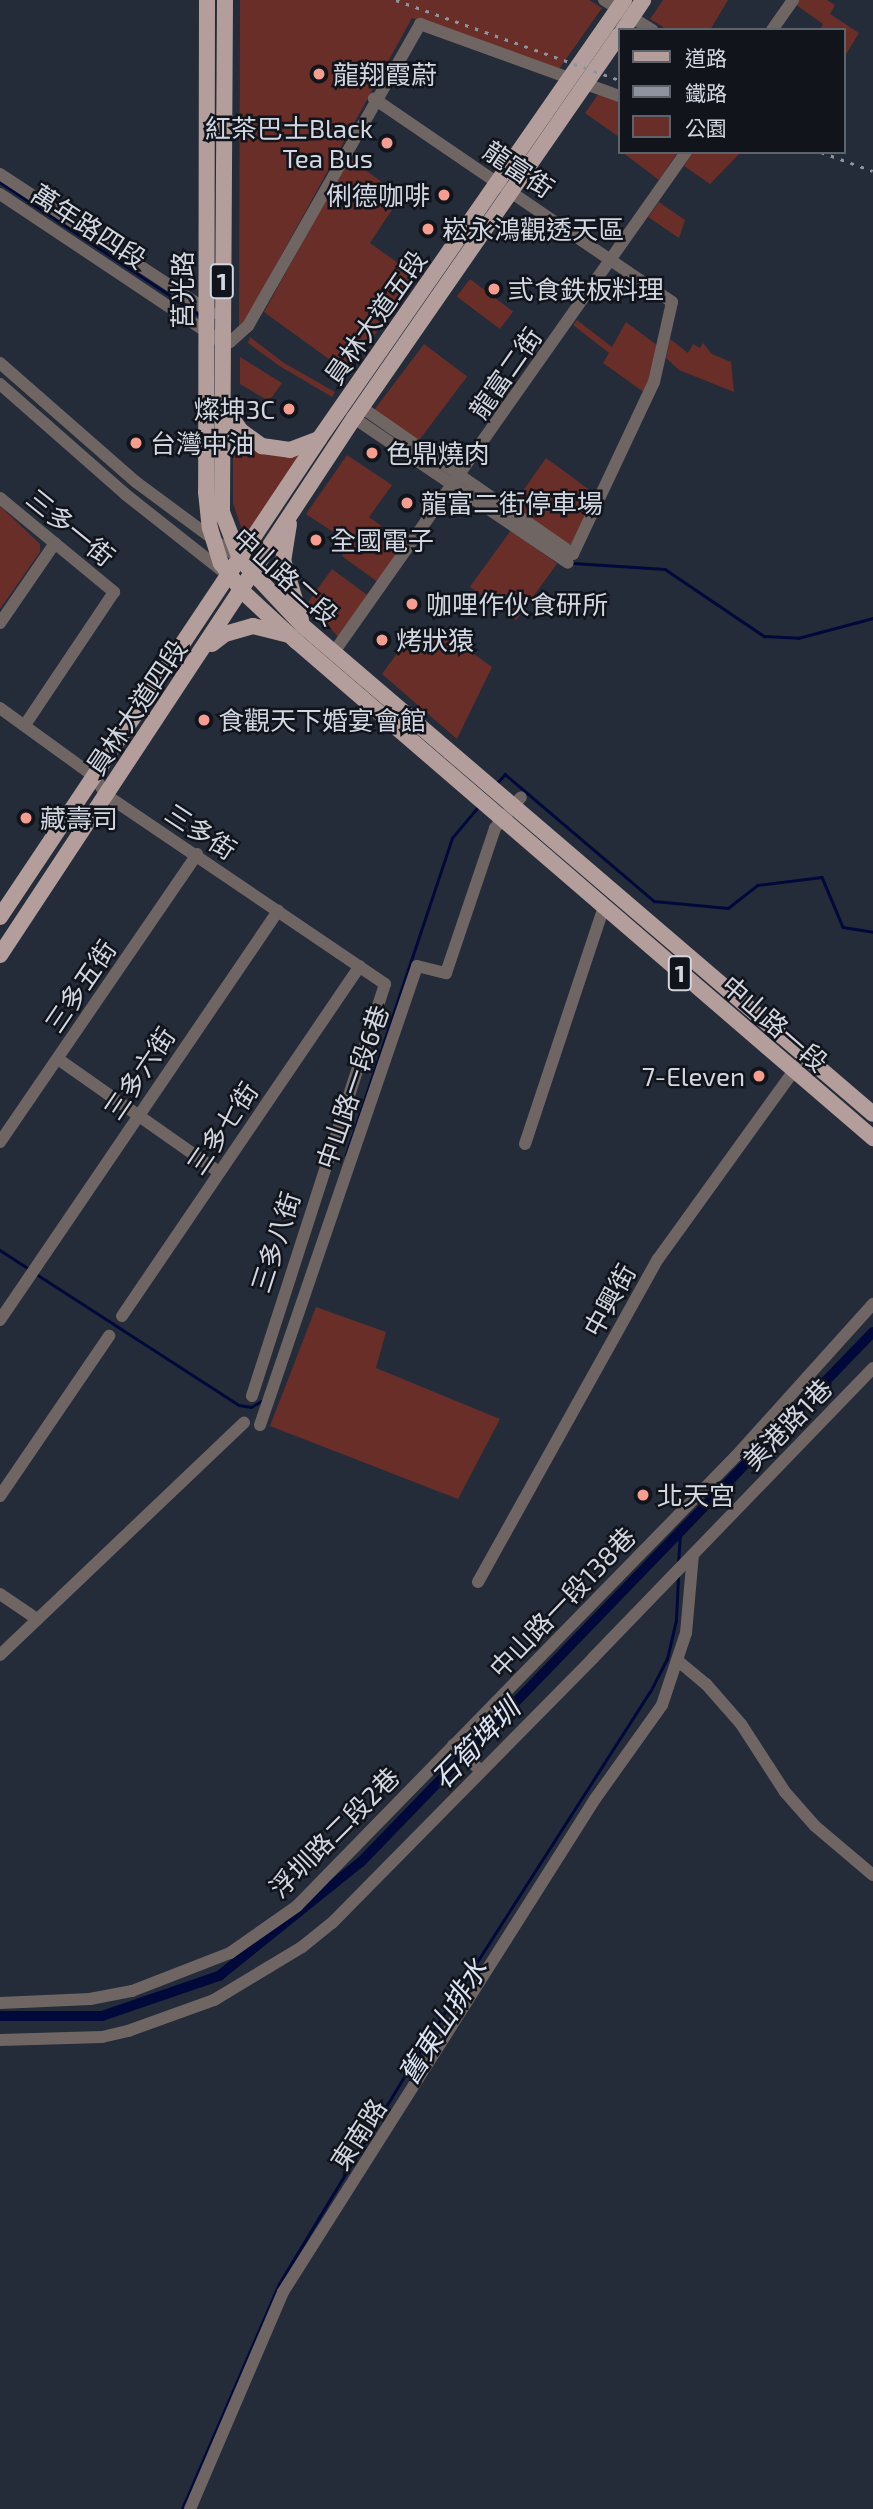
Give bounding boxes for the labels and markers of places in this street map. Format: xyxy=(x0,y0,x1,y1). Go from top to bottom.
place label: 龍翔霞蔚 xyxy=(333,58,437,90)
marker: 龍翔霞蔚 xyxy=(311,66,327,82)
place label: 紅茶巴士Black Tea Bus xyxy=(205,112,373,174)
marker: 紅茶巴士Black Tea Bus xyxy=(379,135,395,151)
place label: 俐德咖啡 xyxy=(326,179,430,211)
marker: 俐德咖啡 xyxy=(436,187,452,203)
place label: 崧永鴻觀透天區 xyxy=(442,213,624,245)
marker: 崧永鴻觀透天區 xyxy=(420,221,436,237)
place label: 弎食鉄板料理 xyxy=(508,273,664,305)
marker: 弎食鉄板料理 xyxy=(486,281,502,297)
place label: 燦坤3C xyxy=(194,393,275,425)
marker: 燦坤3C xyxy=(281,401,297,417)
place label: 台灣中油 xyxy=(150,427,254,459)
marker: 台灣中油 xyxy=(128,435,144,451)
place label: 色鼎燒肉 xyxy=(386,437,490,469)
marker: 色鼎燒肉 xyxy=(364,445,380,461)
place label: 龍富二街停車場 xyxy=(421,487,603,519)
marker: 龍富二街停車場 xyxy=(399,495,415,511)
place label: 全國電子 xyxy=(330,524,434,556)
marker: 全國電子 xyxy=(308,532,324,548)
place label: 咖哩作伙食研所 xyxy=(426,588,608,620)
marker: 咖哩作伙食研所 xyxy=(404,596,420,612)
place label: 烤狀猿 xyxy=(396,624,474,656)
marker: 烤狀猿 xyxy=(374,632,390,648)
place label: 食觀天下婚宴會館 xyxy=(218,704,426,736)
marker: 食觀天下婚宴會館 xyxy=(196,712,212,728)
place label: 藏壽司 xyxy=(40,802,118,834)
marker: 藏壽司 xyxy=(18,810,34,826)
place label: 7-Eleven xyxy=(642,1060,745,1092)
marker: 7-Eleven xyxy=(751,1068,767,1084)
place label: 北天宮 xyxy=(657,1479,735,1511)
marker: 北天宮 xyxy=(635,1487,651,1503)

